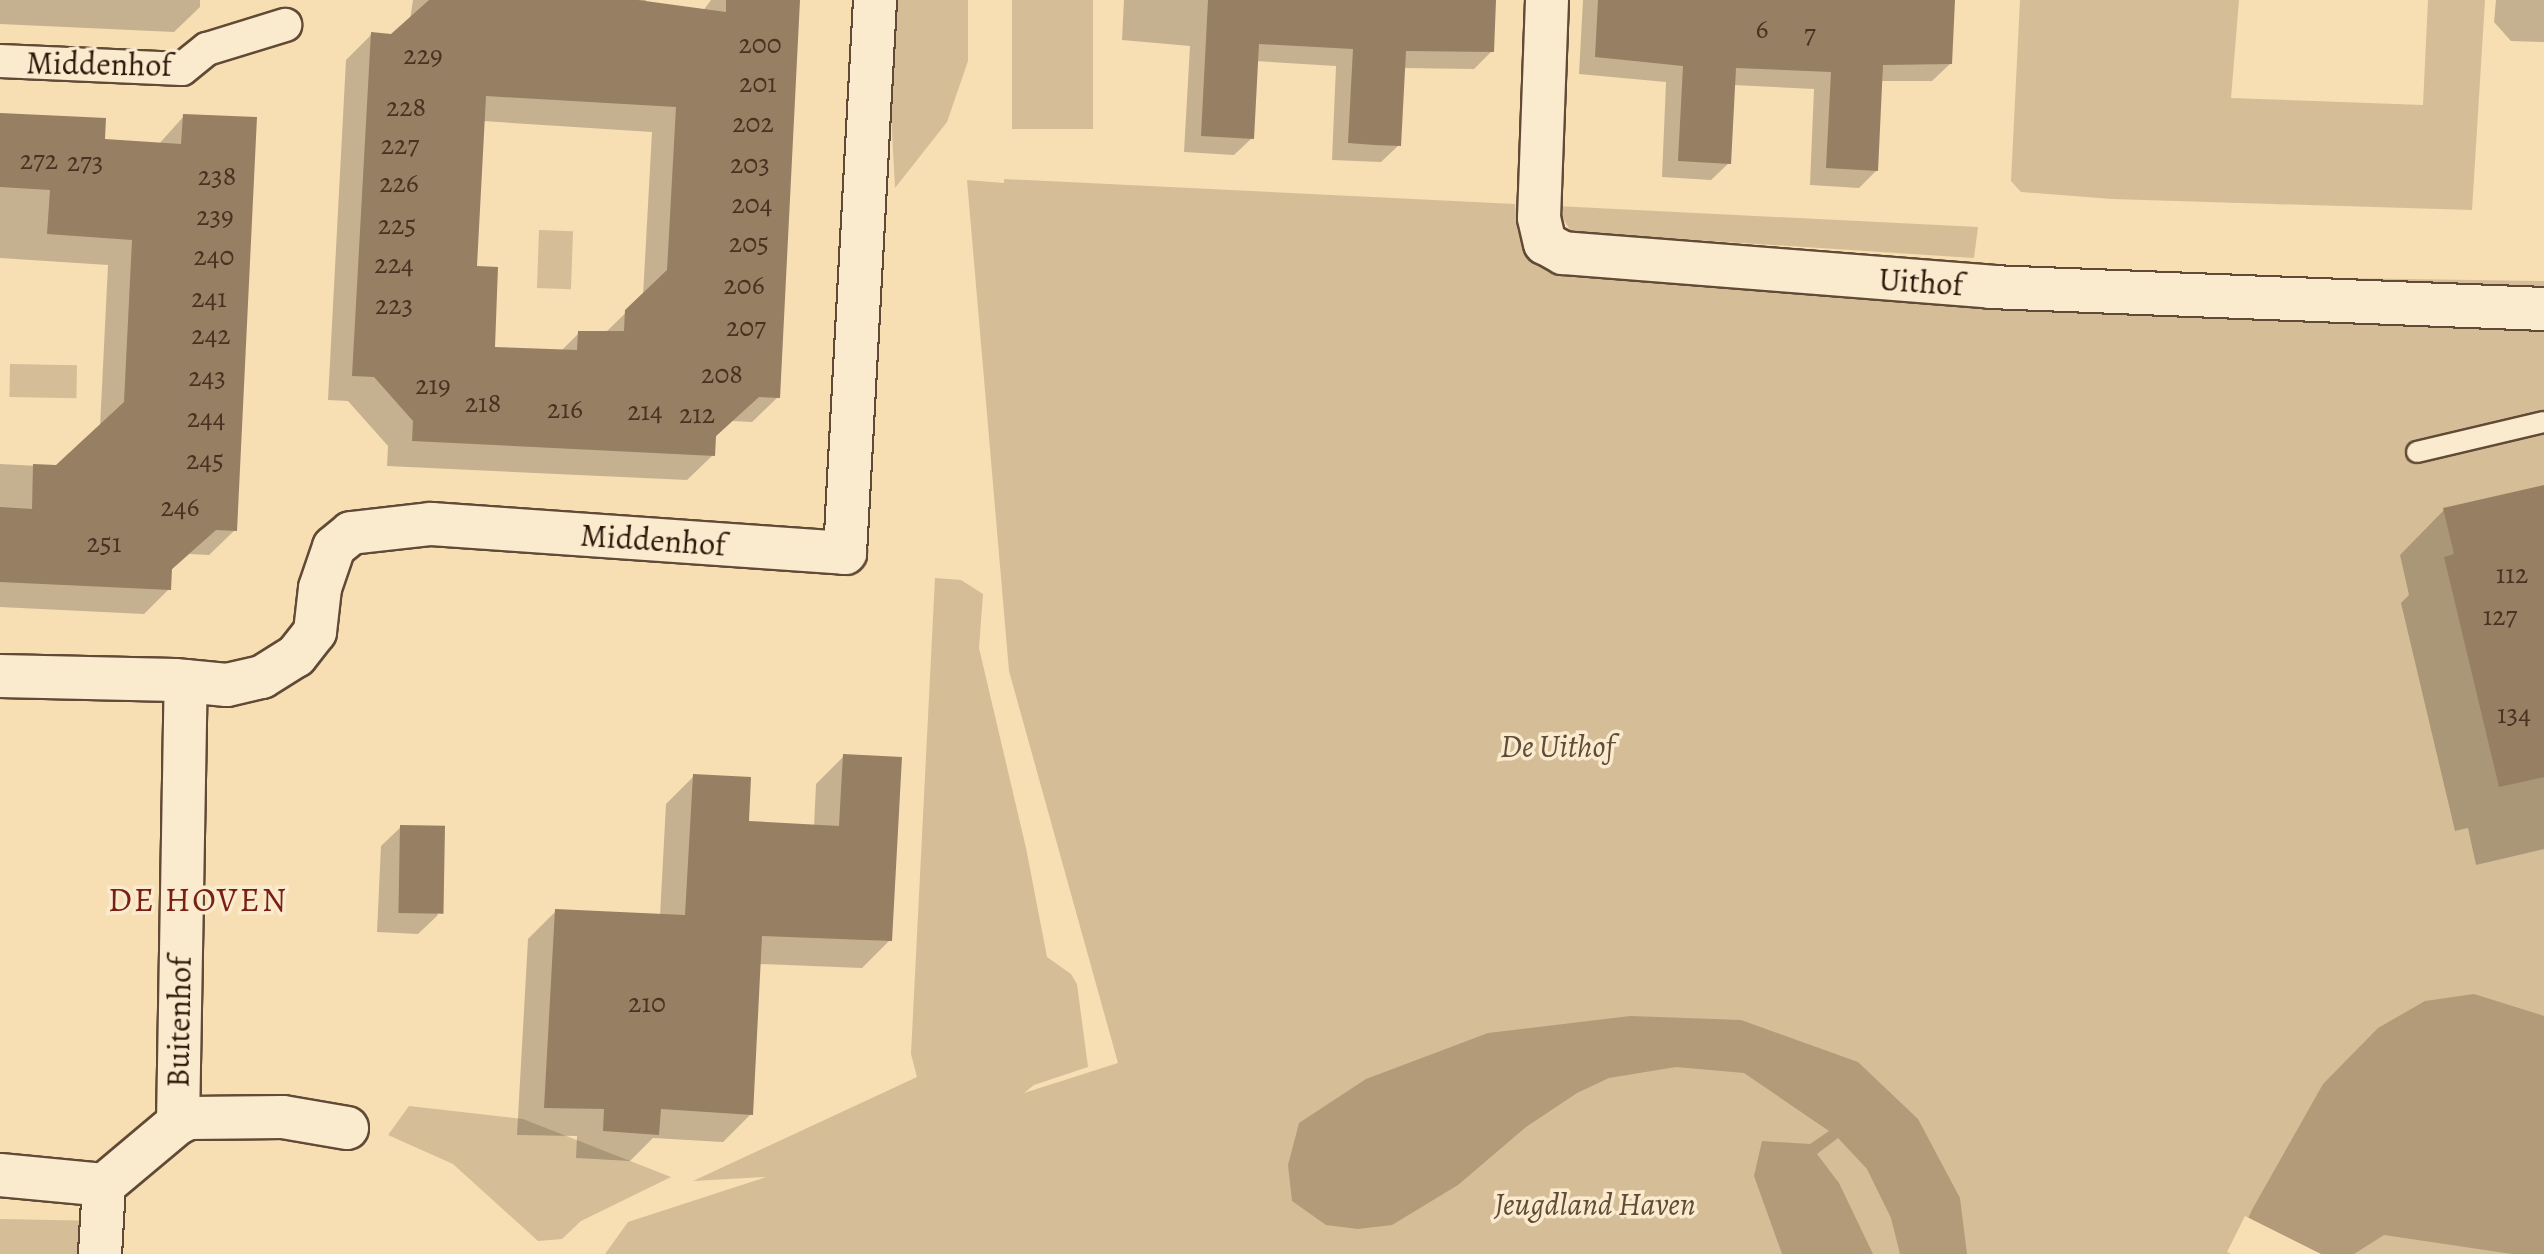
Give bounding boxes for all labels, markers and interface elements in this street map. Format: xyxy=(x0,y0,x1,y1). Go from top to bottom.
house number: 6 xyxy=(1756,12,1768,46)
house number: 7 xyxy=(1804,17,1816,51)
house number: 200 xyxy=(738,27,782,61)
house number: 229 xyxy=(403,38,443,72)
street label: Middenhof xyxy=(26,44,172,84)
house number: 201 xyxy=(739,66,777,100)
house number: 228 xyxy=(386,90,426,124)
house number: 202 xyxy=(732,106,774,140)
house number: 227 xyxy=(381,128,419,162)
house number: 272 xyxy=(20,143,58,177)
house number: 273 xyxy=(67,145,103,179)
house number: 203 xyxy=(730,147,770,181)
house number: 238 xyxy=(198,159,236,193)
house number: 226 xyxy=(379,166,419,200)
house number: 204 xyxy=(732,187,772,221)
house number: 239 xyxy=(196,199,234,233)
house number: 225 xyxy=(378,208,416,242)
house number: 205 xyxy=(729,226,769,260)
house number: 240 xyxy=(194,239,234,273)
house number: 224 xyxy=(374,247,414,281)
street label: Uithof xyxy=(1878,260,1964,304)
house number: 206 xyxy=(723,268,765,302)
house number: 241 xyxy=(191,281,227,315)
house number: 223 xyxy=(375,288,413,322)
house number: 207 xyxy=(726,310,766,344)
house number: 242 xyxy=(191,318,231,352)
house number: 208 xyxy=(701,357,743,391)
house number: 243 xyxy=(188,360,226,394)
house number: 219 xyxy=(415,368,451,402)
house number: 218 xyxy=(465,386,501,420)
house number: 216 xyxy=(547,392,583,426)
house number: 214 xyxy=(627,394,663,428)
house number: 212 xyxy=(679,397,715,431)
house number: 244 xyxy=(187,401,225,435)
house number: 245 xyxy=(186,443,224,477)
house number: 246 xyxy=(161,490,199,524)
street label: Middenhof xyxy=(579,516,727,564)
house number: 251 xyxy=(87,526,121,560)
house number: 112 xyxy=(2496,557,2528,591)
house number: 127 xyxy=(2483,599,2517,633)
house number: 134 xyxy=(2497,697,2531,731)
park label: De Uithof xyxy=(1500,727,1614,765)
district label: DE HOVEN xyxy=(108,880,288,920)
street label: Buitenhof xyxy=(159,956,199,1088)
house number: 210 xyxy=(628,986,666,1020)
park label: Jeugdland Haven xyxy=(1494,1185,1696,1223)

